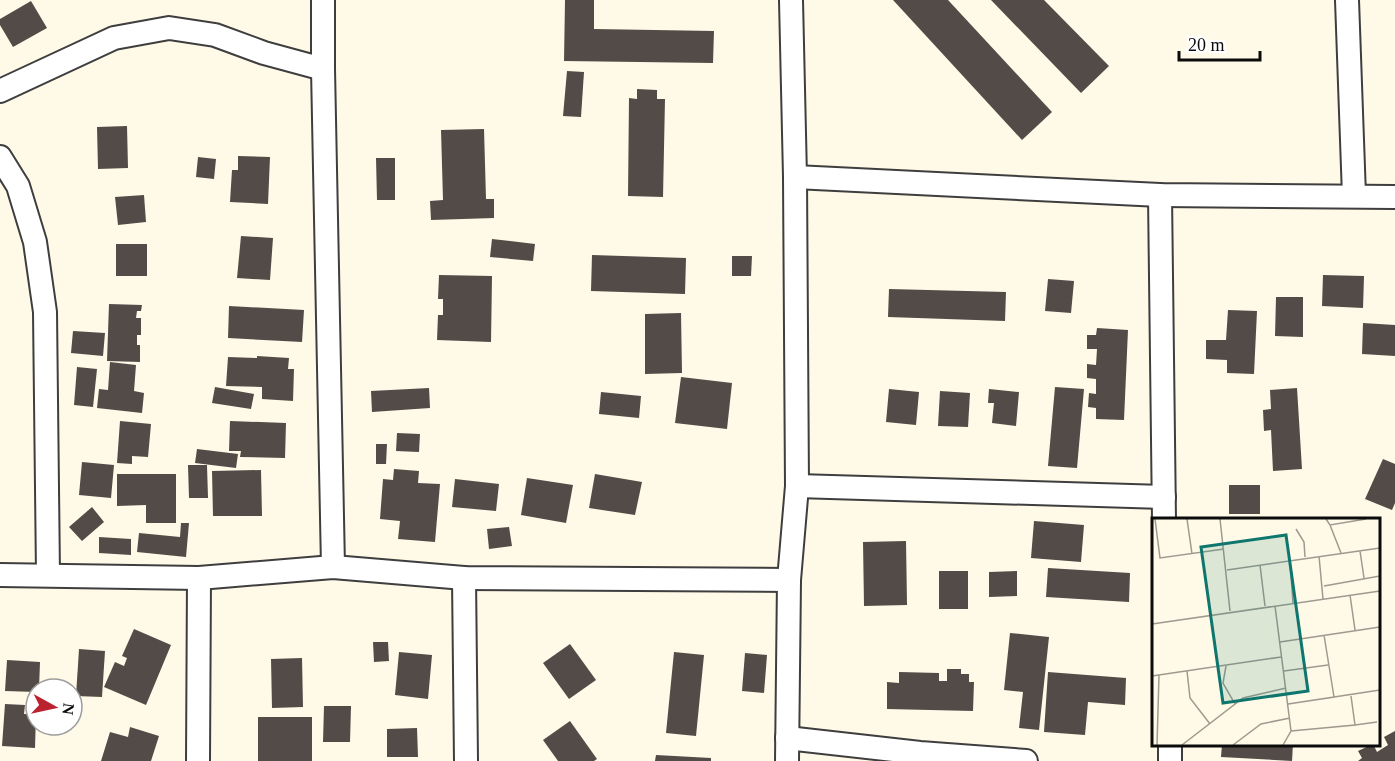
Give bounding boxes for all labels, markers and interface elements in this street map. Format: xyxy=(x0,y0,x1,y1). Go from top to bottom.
scale bar xyxy=(1179,24,1260,62)
text: 20 m xyxy=(1188,35,1225,55)
inset map xyxy=(1152,518,1380,746)
north arrow xyxy=(24,677,84,737)
text: N xyxy=(59,702,78,716)

